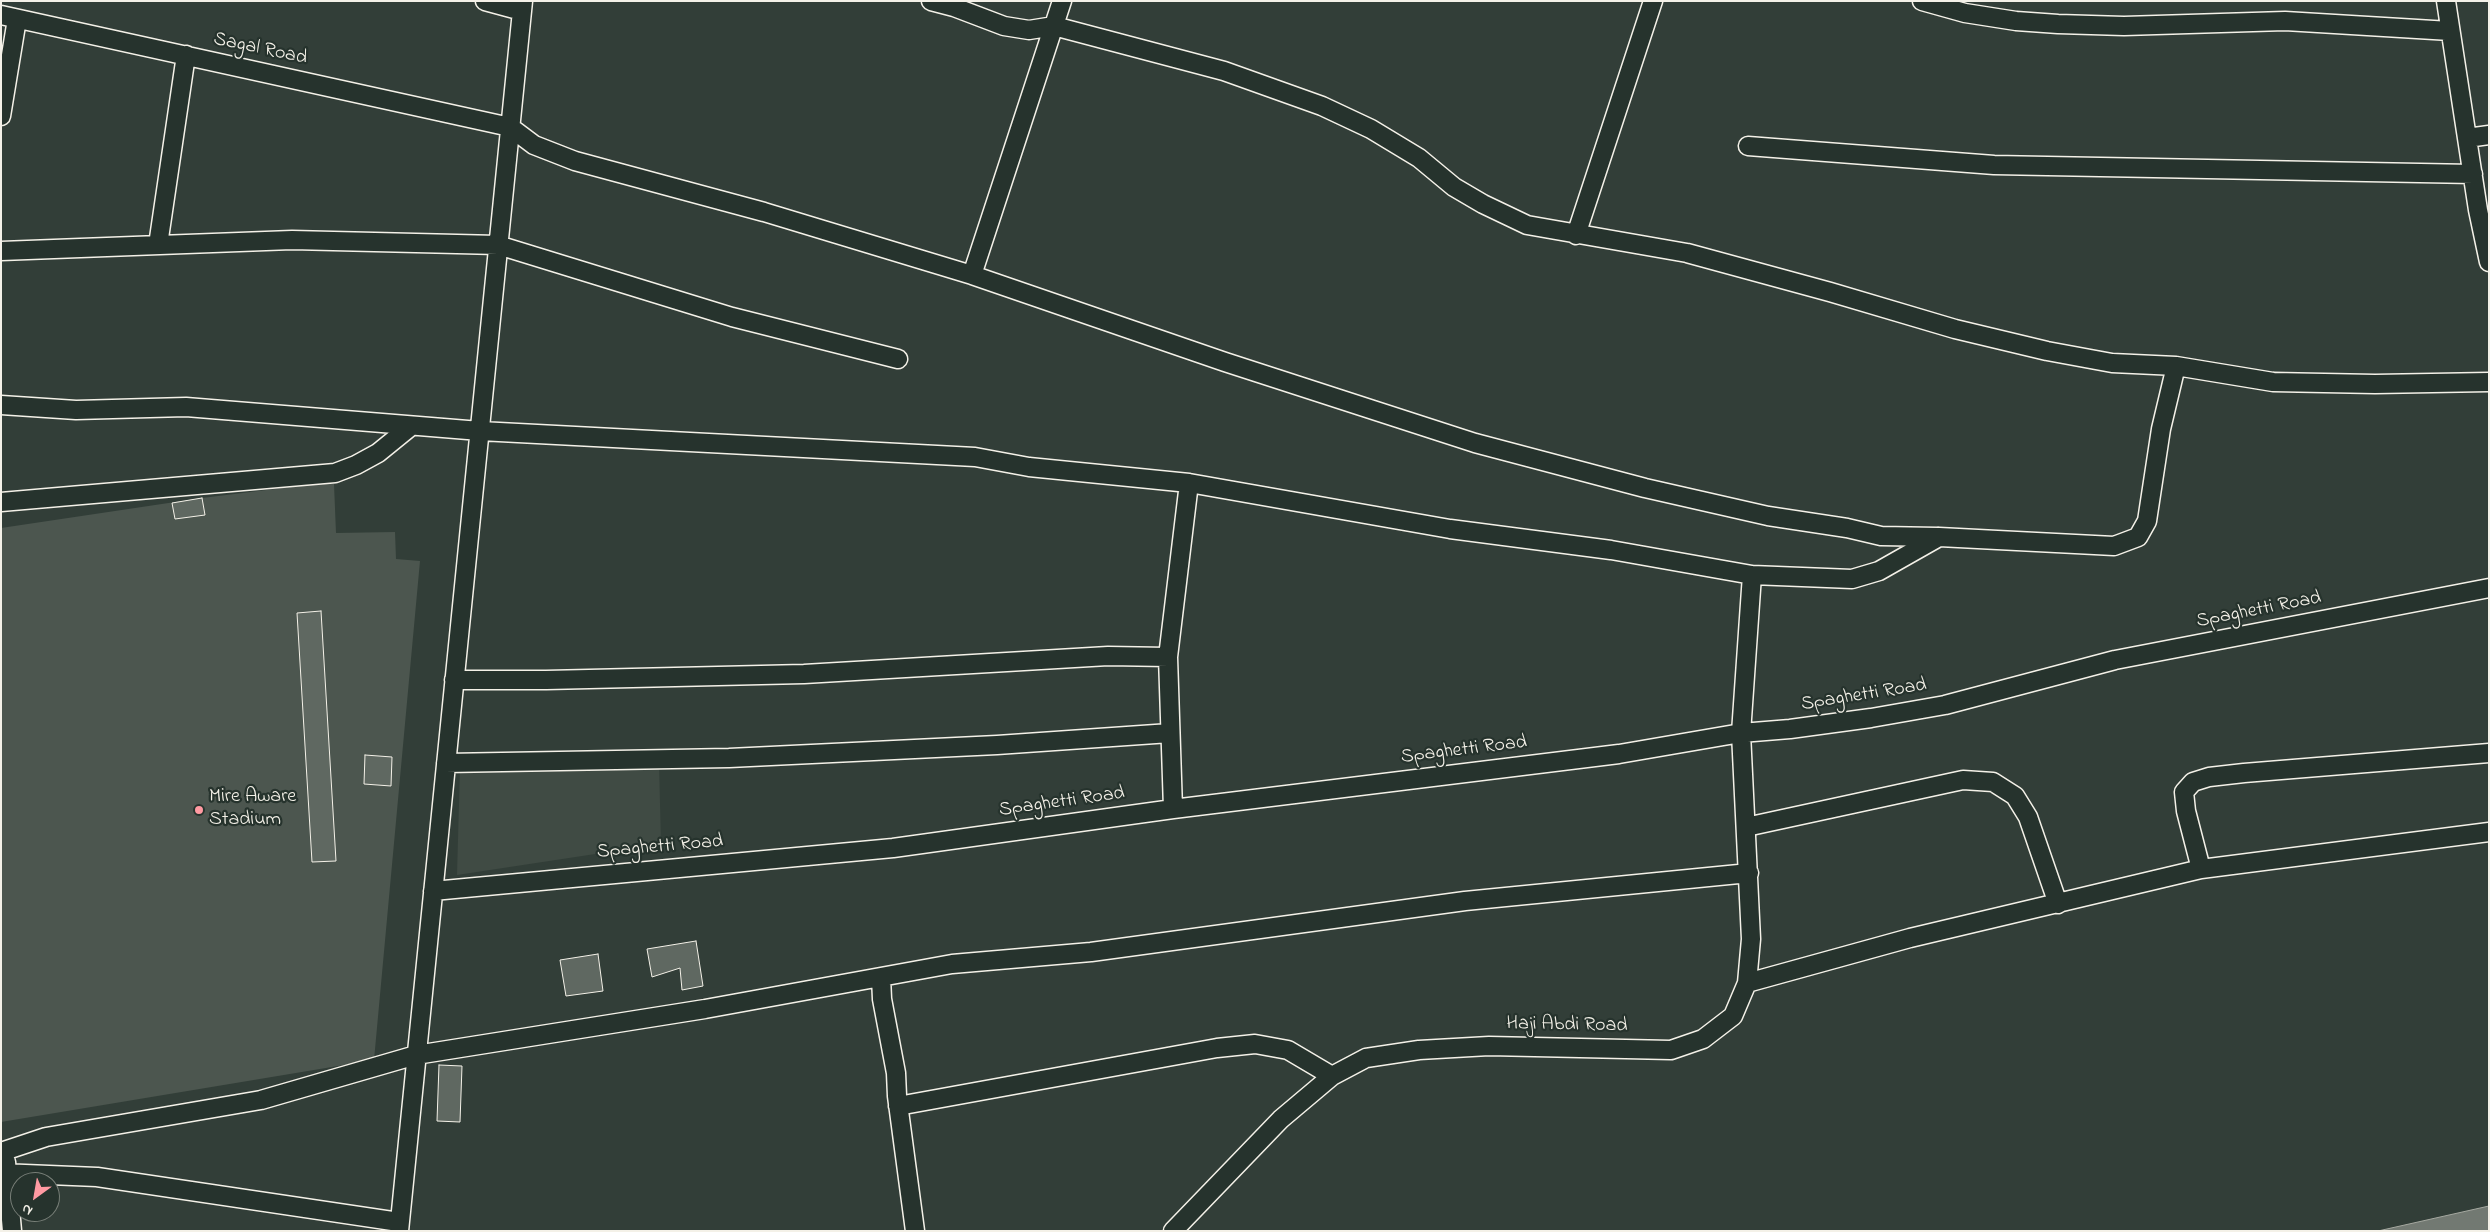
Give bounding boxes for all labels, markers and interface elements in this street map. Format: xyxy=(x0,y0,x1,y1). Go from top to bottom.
street label: Sagal Road xyxy=(211,28,309,72)
street label: Spaghetti Road xyxy=(2195,587,2323,635)
street label: Spaghetti Road xyxy=(1800,674,1928,718)
street label: Spaghetti Road xyxy=(1400,731,1528,771)
street label: Spaghetti Road xyxy=(998,782,1126,824)
place label: Mire Aware Stadium xyxy=(209,786,296,833)
marker: Mire Aware Stadium xyxy=(193,804,205,816)
street label: Spaghetti Road xyxy=(596,831,724,865)
street label: Haji Abdi Road xyxy=(1506,1013,1628,1039)
north arrow xyxy=(10,1172,60,1222)
text: N xyxy=(18,1198,37,1221)

